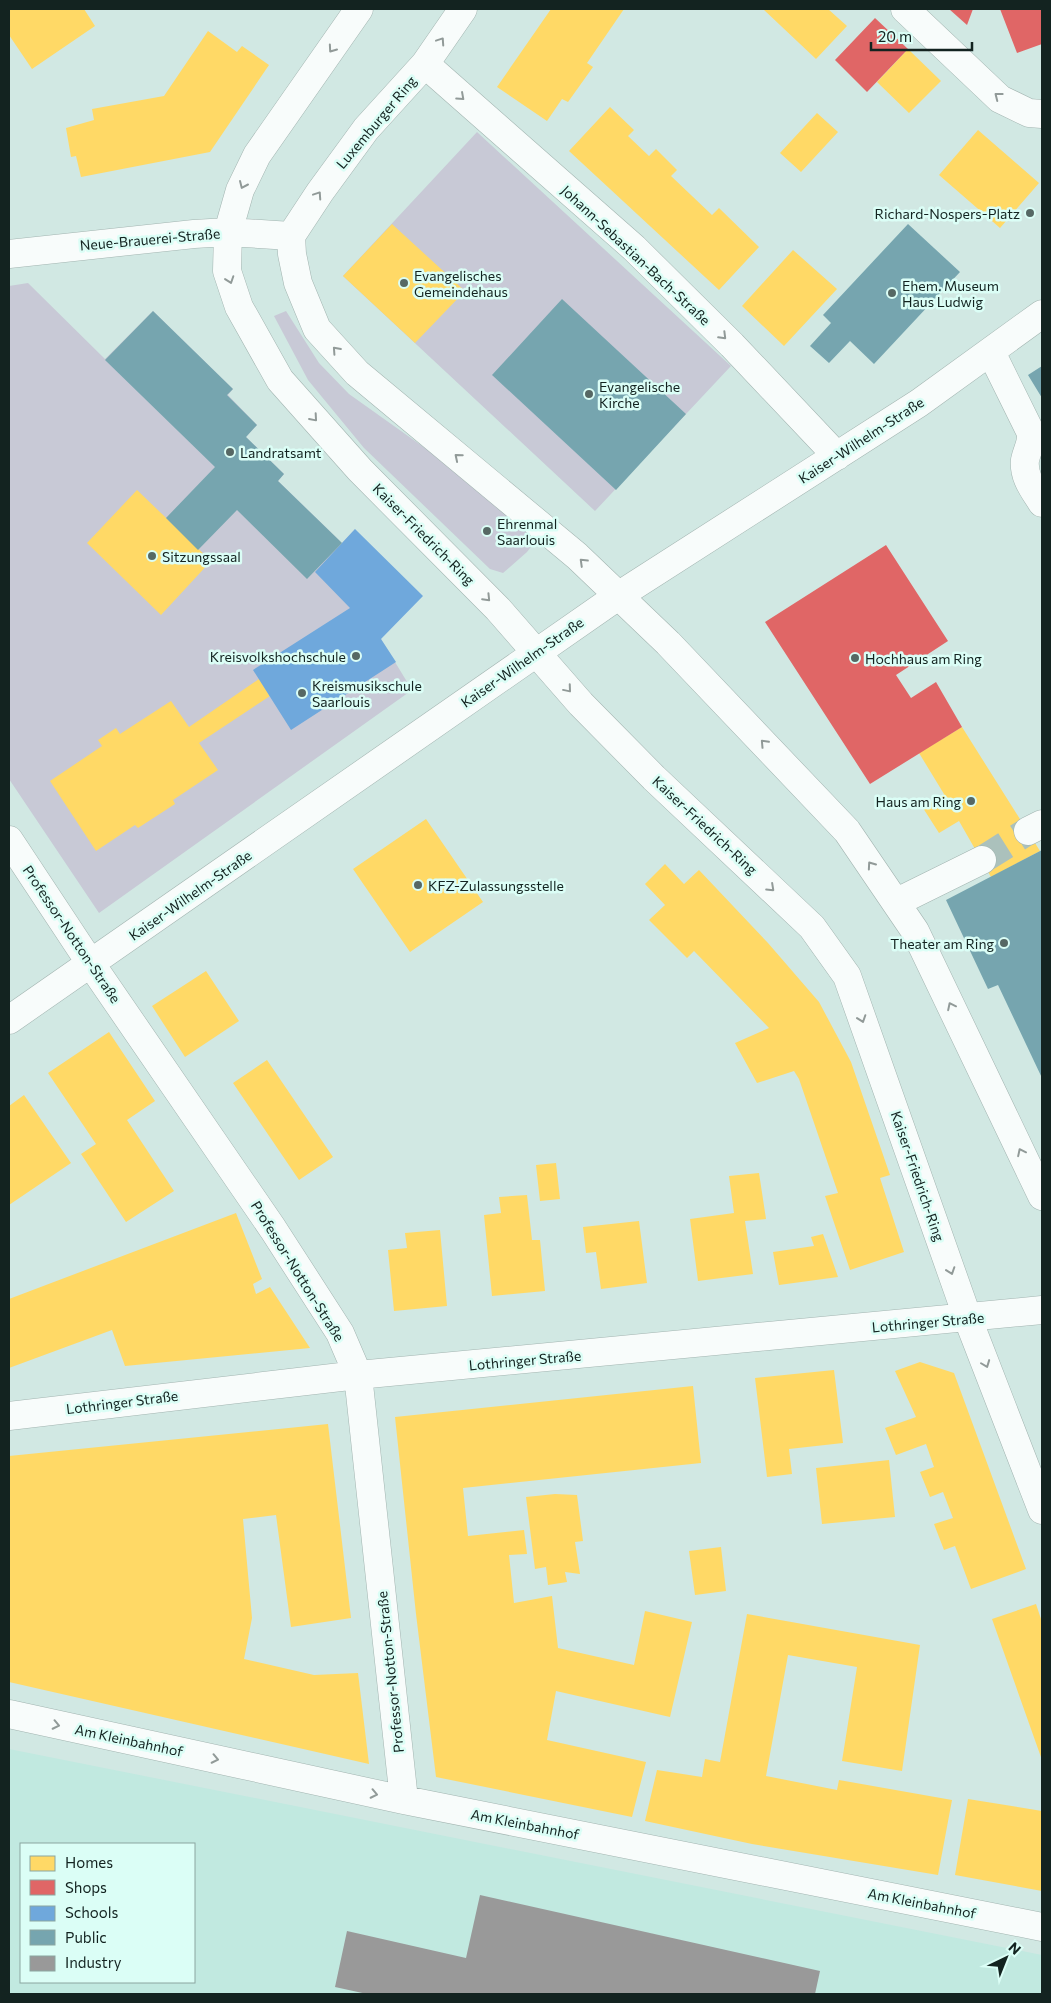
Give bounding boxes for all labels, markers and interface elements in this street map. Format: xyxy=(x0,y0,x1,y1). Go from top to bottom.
scale bar xyxy=(871,20,972,52)
text: 20 m xyxy=(878,27,912,45)
one-way arrow xyxy=(435,37,444,47)
one-way arrow xyxy=(329,43,338,53)
street label: Luxemburger Ring xyxy=(332,72,420,172)
one-way arrow xyxy=(456,91,465,100)
one-way arrow xyxy=(994,93,1004,102)
one-way arrow xyxy=(239,180,250,189)
street label: Johann-Sebastian-Bach-Straße xyxy=(558,181,714,329)
one-way arrow xyxy=(312,192,321,201)
place label: Richard-Nospers-Platz xyxy=(875,205,1020,222)
marker: Richard-Nospers-Platz xyxy=(1024,207,1036,219)
street label: Neue-Brauerei-Straße xyxy=(79,224,221,254)
place label: Evangelisches Gemeindehaus xyxy=(414,267,508,300)
one-way arrow xyxy=(224,275,234,284)
marker: Evangelisches Gemeindehaus xyxy=(398,277,410,289)
place label: Ehem. Museum Haus Ludwig xyxy=(902,277,999,310)
marker: Ehem. Museum Haus Ludwig xyxy=(886,287,898,299)
one-way arrow xyxy=(717,330,726,339)
one-way arrow xyxy=(333,346,342,355)
place label: Evangelische Kirche xyxy=(599,378,680,411)
marker: Evangelische Kirche xyxy=(583,388,595,400)
street label: Kaiser-Wilhelm-Straße xyxy=(795,393,927,487)
one-way arrow xyxy=(308,412,317,421)
place label: Landratsamt xyxy=(240,444,322,461)
marker: Landratsamt xyxy=(224,446,236,458)
one-way arrow xyxy=(455,454,464,463)
street label: Kaiser-Friedrich-Ring xyxy=(370,480,479,589)
place label: Ehrenmal Saarlouis xyxy=(497,515,557,548)
marker: Ehrenmal Saarlouis xyxy=(481,525,493,537)
place label: Sitzungssaal xyxy=(162,548,241,565)
marker: Sitzungssaal xyxy=(146,550,158,562)
one-way arrow xyxy=(579,559,588,568)
one-way arrow xyxy=(481,592,490,601)
street label: Kaiser-Wilhelm-Straße xyxy=(457,613,587,711)
place label: Kreisvolkshochschule xyxy=(210,648,346,665)
marker: Kreisvolkshochschule xyxy=(350,650,362,662)
place label: Hochhaus am Ring xyxy=(865,650,982,667)
marker: Hochhaus am Ring xyxy=(849,652,861,664)
place label: Kreismusikschule Saarlouis xyxy=(312,677,422,710)
one-way arrow xyxy=(562,683,571,692)
marker: Kreismusikschule Saarlouis xyxy=(296,687,308,699)
one-way arrow xyxy=(761,739,770,748)
street label: Kaiser-Friedrich-Ring xyxy=(649,772,761,878)
place label: Haus am Ring xyxy=(876,793,961,810)
marker: Haus am Ring xyxy=(965,795,977,807)
street label: Kaiser-Wilhelm-Straße xyxy=(125,846,255,944)
one-way arrow xyxy=(868,861,877,871)
street label: Professor-Notton-Straße xyxy=(20,862,124,1006)
place label: KFZ-Zulassungsstelle xyxy=(428,877,564,894)
marker: KFZ-Zulassungsstelle xyxy=(412,879,424,891)
one-way arrow xyxy=(765,882,774,891)
place label: Theater am Ring xyxy=(890,935,994,952)
marker: Theater am Ring xyxy=(998,937,1010,949)
one-way arrow xyxy=(947,1002,957,1011)
one-way arrow xyxy=(856,1014,866,1023)
street label: Kaiser-Friedrich-Ring xyxy=(888,1109,948,1244)
one-way arrow xyxy=(1017,1148,1027,1157)
street label: Professor-Notton-Straße xyxy=(248,1198,348,1344)
one-way arrow xyxy=(945,1267,955,1275)
street label: Lothringer Straße xyxy=(871,1309,985,1335)
street label: Lothringer Straße xyxy=(468,1347,582,1373)
one-way arrow xyxy=(979,1359,990,1368)
street label: Lothringer Straße xyxy=(65,1387,179,1417)
street label: Professor-Notton-Straße xyxy=(373,1590,407,1754)
one-way arrow xyxy=(52,1719,61,1729)
street label: Am Kleinbahnhof xyxy=(73,1720,185,1760)
one-way arrow xyxy=(211,1753,220,1764)
one-way arrow xyxy=(370,1788,378,1798)
street label: Am Kleinbahnhof xyxy=(469,1805,581,1843)
legend xyxy=(20,1843,195,1983)
text: Homes xyxy=(65,1853,113,1871)
text: Shops xyxy=(65,1878,107,1896)
street label: Am Kleinbahnhof xyxy=(866,1884,978,1922)
text: Schools xyxy=(65,1903,119,1921)
text: Public xyxy=(65,1928,107,1946)
north arrow xyxy=(981,1933,1031,1983)
text: N xyxy=(1006,1938,1025,1958)
text: Industry xyxy=(65,1953,122,1971)

